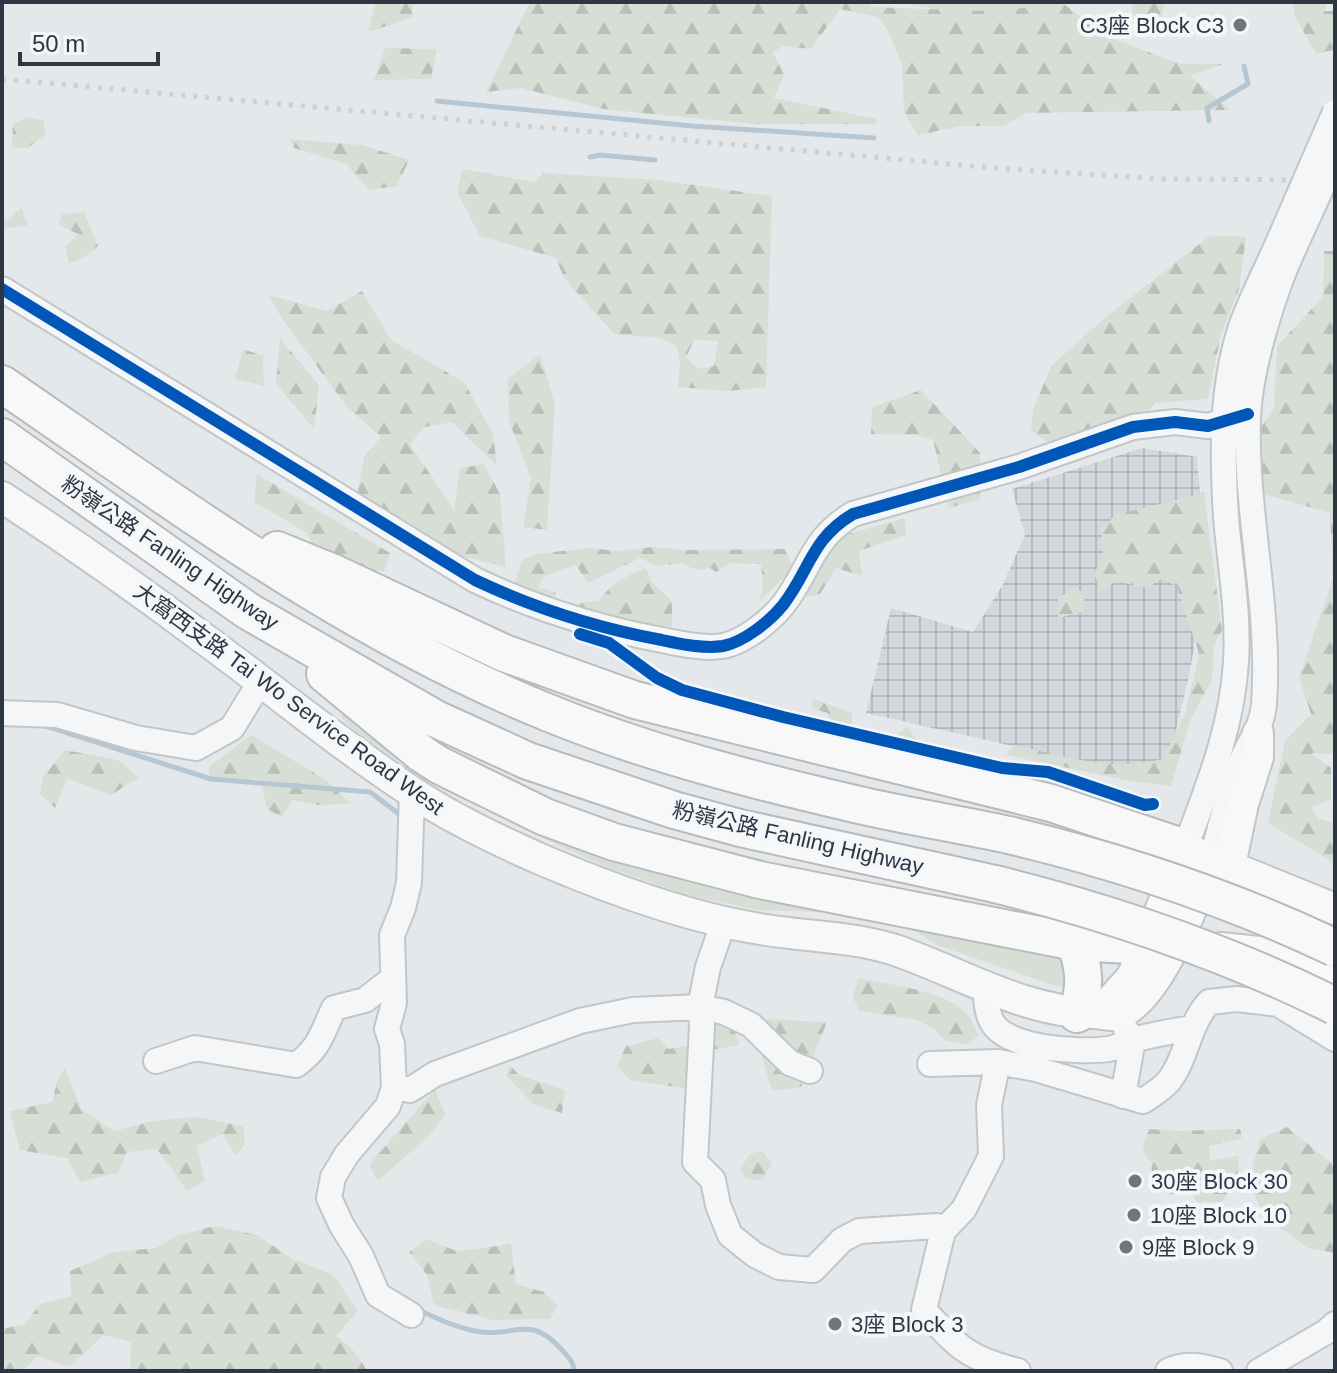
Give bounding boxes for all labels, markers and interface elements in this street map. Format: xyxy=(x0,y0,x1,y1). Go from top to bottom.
place label: C3座 Block C3 xyxy=(1080,13,1224,38)
scale bar xyxy=(20,16,158,66)
marker: C3座 Block C3 xyxy=(1231,16,1249,34)
text: 50 m xyxy=(32,30,85,57)
street label: 粉嶺公路 Fanling Highway xyxy=(57,471,283,635)
street label: 大窩西支路 Tai Wo Service Road West xyxy=(129,578,449,820)
street label: 粉嶺公路 Fanling Highway xyxy=(670,797,926,879)
place label: 30座 Block 30 xyxy=(1151,1169,1288,1194)
marker: 30座 Block 30 xyxy=(1126,1172,1144,1190)
place label: 10座 Block 10 xyxy=(1150,1203,1287,1228)
marker: 10座 Block 10 xyxy=(1125,1206,1143,1224)
place label: 9座 Block 9 xyxy=(1142,1235,1255,1260)
marker: 9座 Block 9 xyxy=(1117,1238,1135,1256)
place label: 3座 Block 3 xyxy=(851,1312,964,1337)
marker: 3座 Block 3 xyxy=(826,1315,844,1333)

